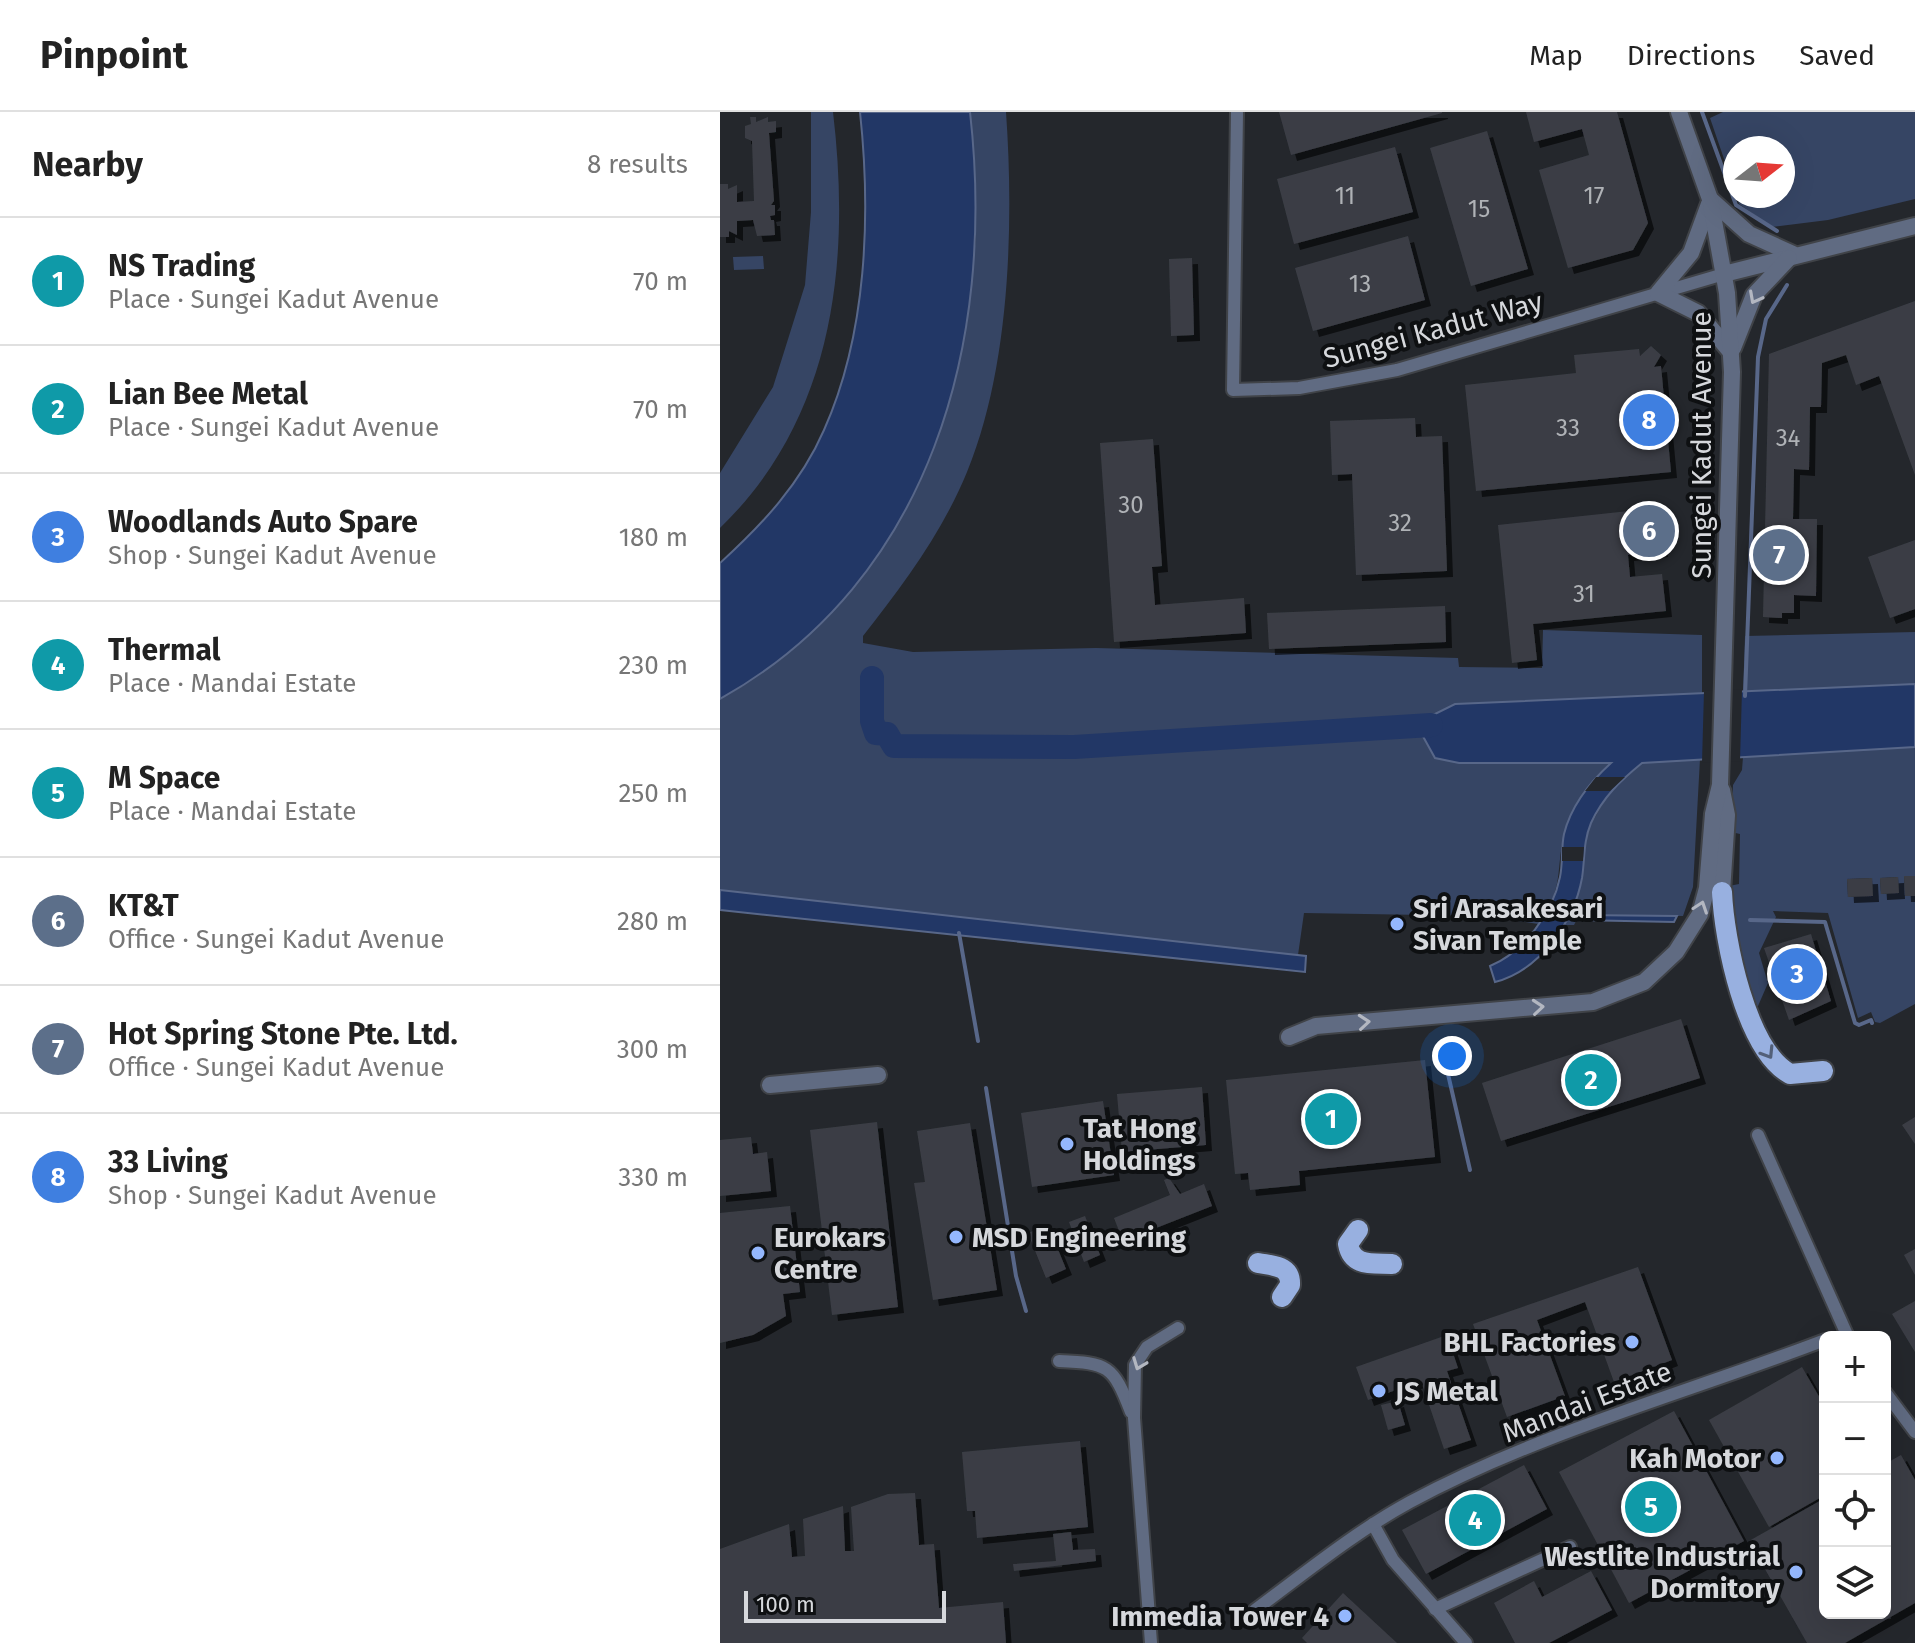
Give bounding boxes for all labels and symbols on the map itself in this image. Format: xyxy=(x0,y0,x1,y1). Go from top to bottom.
north arrow xyxy=(1723,136,1795,208)
house number: 11 xyxy=(1335,182,1355,210)
house number: 17 xyxy=(1583,182,1605,210)
house number: 15 xyxy=(1468,195,1490,223)
house number: 13 xyxy=(1349,270,1371,298)
street label: Sungei Kadut Way xyxy=(1320,285,1546,375)
one-way arrow xyxy=(1749,290,1764,304)
street label: Sungei Kadut Avenue xyxy=(1685,311,1718,579)
pin: 8 xyxy=(1623,390,1675,450)
house number: 33 xyxy=(1556,414,1580,442)
house number: 34 xyxy=(1776,424,1801,452)
house number: 30 xyxy=(1118,491,1144,519)
pin: 6 xyxy=(1623,501,1675,561)
house number: 32 xyxy=(1388,509,1412,537)
pin: 7 xyxy=(1753,525,1805,585)
house number: 31 xyxy=(1573,580,1595,608)
place label: Sri Arasakesari Sivan Temple xyxy=(1413,892,1603,957)
one-way arrow xyxy=(1692,901,1708,915)
marker: Sri Arasakesari Sivan Temple xyxy=(1388,915,1406,933)
pin: 3 xyxy=(1771,944,1823,1004)
one-way arrow xyxy=(1532,999,1545,1016)
one-way arrow xyxy=(1358,1014,1371,1031)
your location xyxy=(1432,1036,1472,1076)
one-way arrow xyxy=(1758,1044,1773,1058)
pin: 2 xyxy=(1565,1050,1617,1110)
pin: 1 xyxy=(1305,1089,1357,1149)
place label: Tat Hong Holdings xyxy=(1083,1112,1197,1177)
marker: Tat Hong Holdings xyxy=(1058,1135,1076,1153)
place label: Eurokars Centre xyxy=(774,1221,886,1286)
place label: MSD Engineering xyxy=(972,1221,1187,1254)
marker: MSD Engineering xyxy=(947,1228,965,1246)
marker: Eurokars Centre xyxy=(749,1244,767,1262)
place label: BHL Factories xyxy=(1444,1326,1616,1359)
marker: BHL Factories xyxy=(1623,1333,1641,1351)
street label: Mandai Estate xyxy=(1498,1355,1676,1449)
one-way arrow xyxy=(1132,1356,1149,1370)
place label: JS Metal xyxy=(1394,1375,1499,1408)
marker: JS Metal xyxy=(1370,1382,1388,1400)
place label: Kah Motor xyxy=(1629,1442,1762,1475)
marker: Kah Motor xyxy=(1768,1449,1786,1467)
pin: 5 xyxy=(1625,1477,1677,1537)
pin: 4 xyxy=(1449,1490,1501,1550)
place label: Westlite Industrial Dormitory xyxy=(1544,1540,1781,1605)
marker: Westlite Industrial Dormitory xyxy=(1787,1563,1805,1581)
scale bar xyxy=(744,1587,946,1623)
place label: Immedia Tower 4 xyxy=(1111,1600,1329,1633)
marker: Immedia Tower 4 xyxy=(1336,1607,1354,1625)

